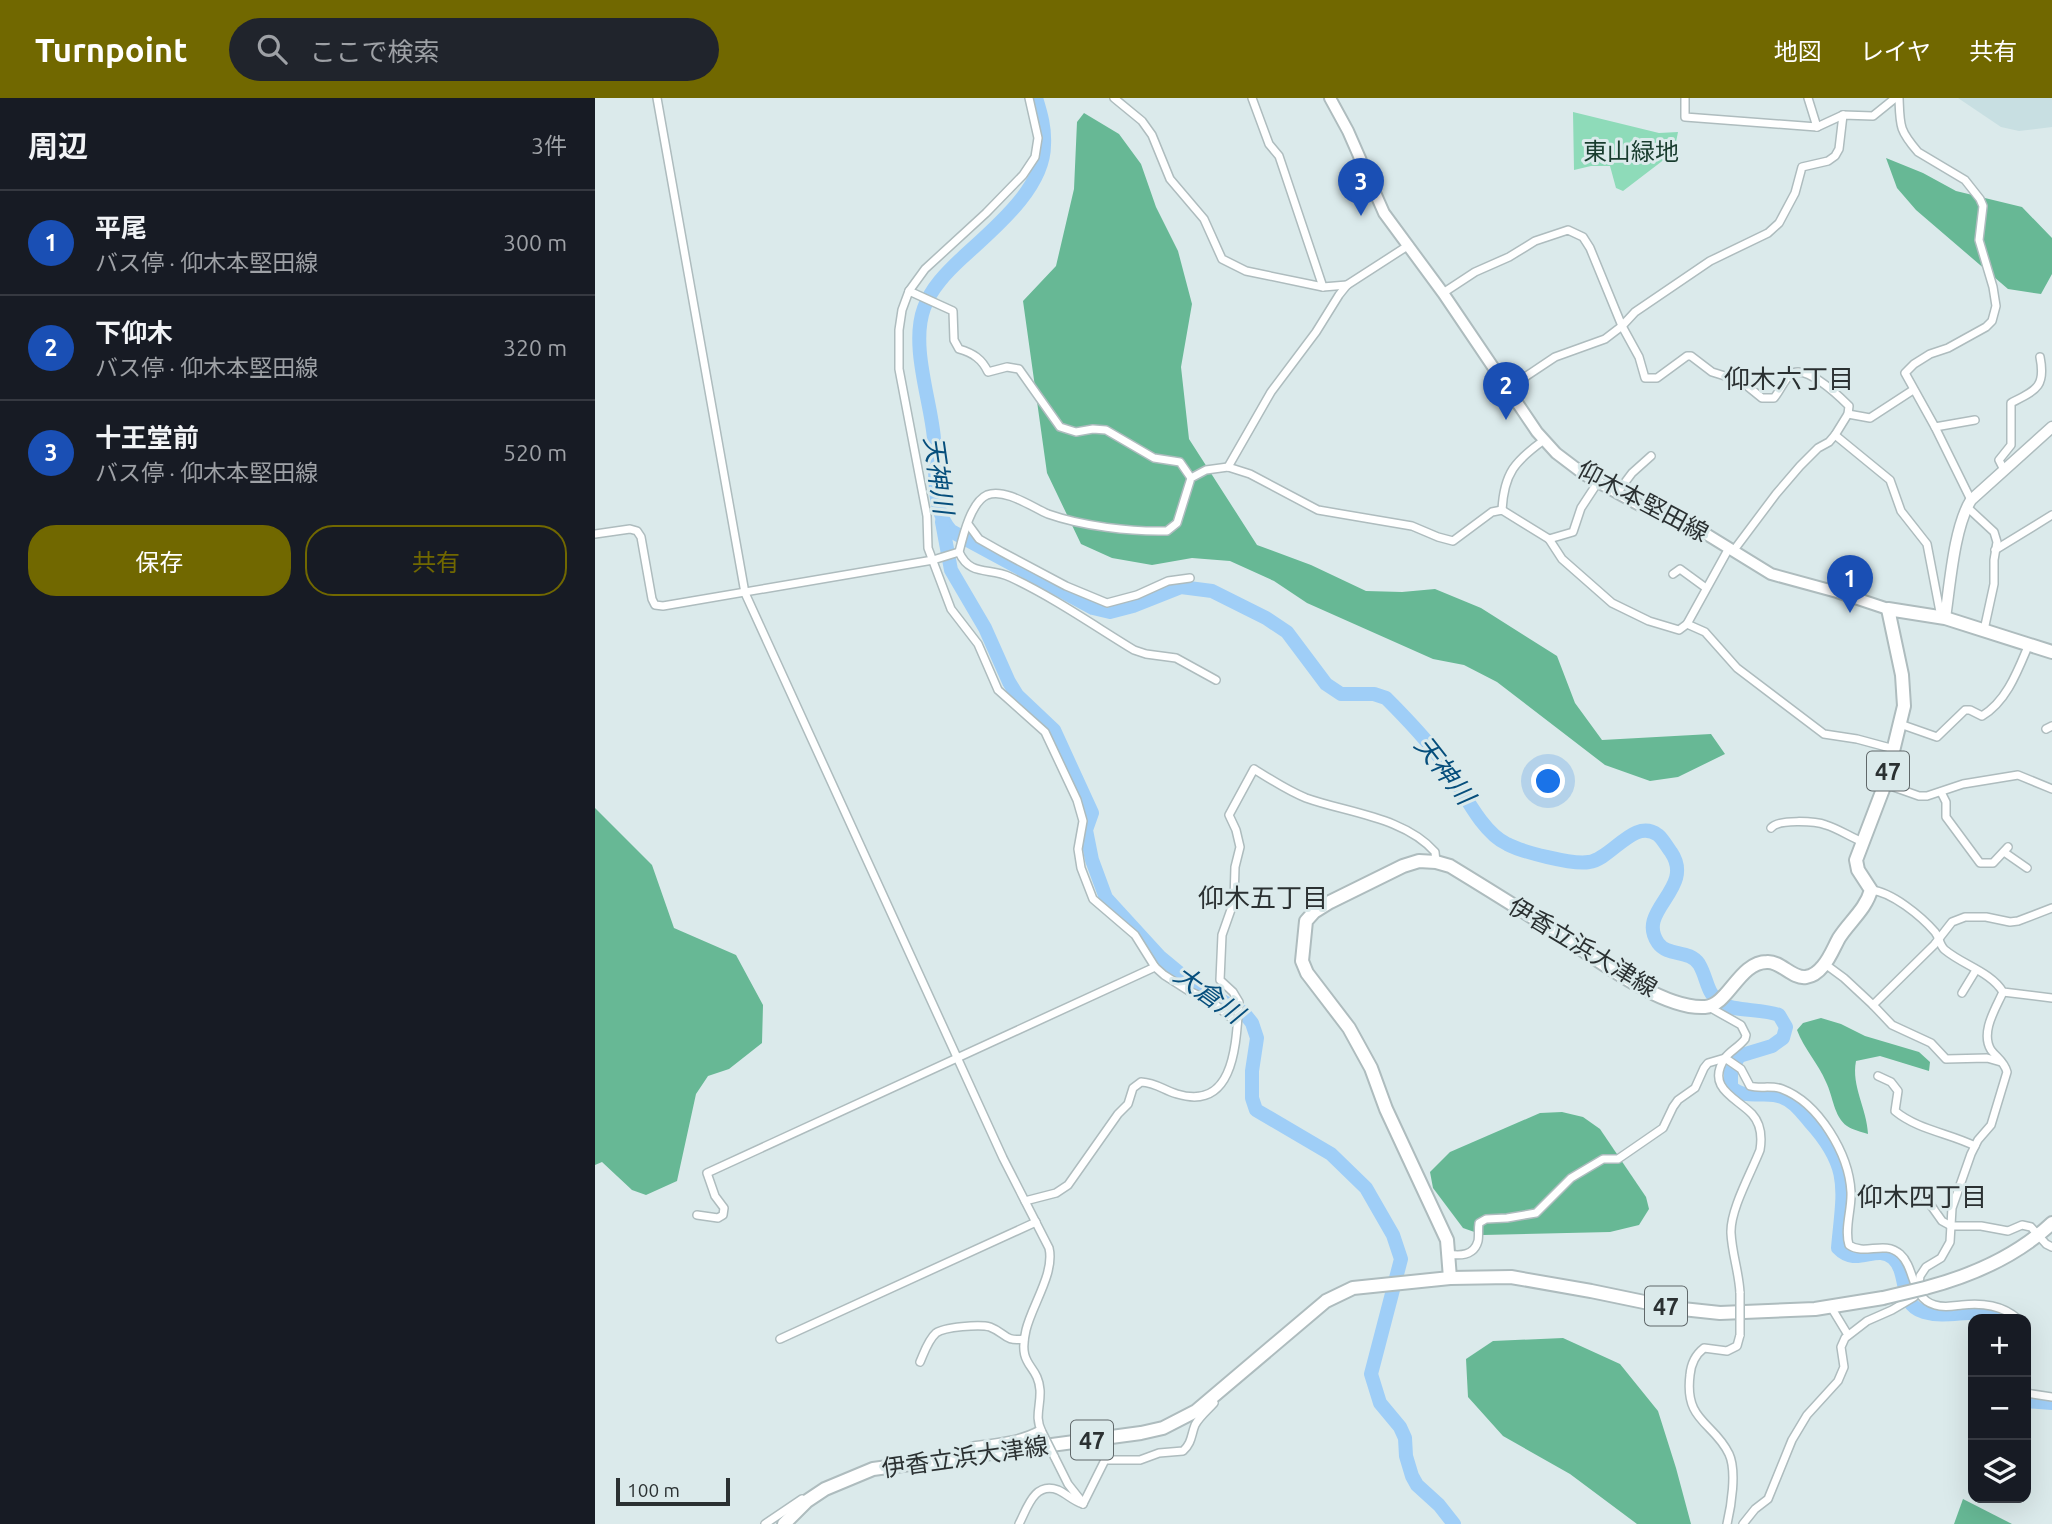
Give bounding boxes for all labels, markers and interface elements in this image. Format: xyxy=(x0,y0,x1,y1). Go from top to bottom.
search box xyxy=(229,18,719,81)
icon: search xyxy=(253,30,291,68)
text: Turnpoint xyxy=(35,31,187,68)
text: ここで検索 xyxy=(309,37,439,66)
text: 地図 xyxy=(1774,38,1822,65)
text: レイヤ xyxy=(1860,38,1931,65)
text: 共有 xyxy=(1969,38,2017,65)
text: 周辺 xyxy=(28,129,88,163)
text: 3件 xyxy=(531,133,567,158)
park label: 東山緑地 xyxy=(1583,138,1679,165)
pin: 3 xyxy=(1338,158,1384,216)
text: 平尾 xyxy=(95,213,147,242)
text: 1 xyxy=(45,230,57,255)
text: 300 m xyxy=(503,230,567,255)
text: バス停 · 仰木本堅田線 xyxy=(95,250,318,275)
text: 下仰木 xyxy=(95,318,173,347)
text: 2 xyxy=(45,335,57,360)
text: 320 m xyxy=(503,335,567,360)
text: バス停 · 仰木本堅田線 xyxy=(95,355,318,380)
pin: 2 xyxy=(1483,362,1529,420)
district label: 仰木六丁目 xyxy=(1724,364,1854,393)
text: 十王堂前 xyxy=(95,423,199,452)
water label: 天神川 xyxy=(919,434,959,519)
text: 3 xyxy=(45,440,57,465)
text: 520 m xyxy=(503,440,567,465)
street label: 仰木本堅田線 xyxy=(1573,455,1713,547)
text: バス停 · 仰木本堅田線 xyxy=(95,460,318,485)
button: 保存 xyxy=(28,525,291,596)
button: 共有 xyxy=(305,525,567,596)
pin: 1 xyxy=(1827,555,1873,613)
water label: 天神川 xyxy=(1410,730,1482,812)
road number: 47 xyxy=(1867,751,1909,790)
your location xyxy=(1531,764,1565,798)
district label: 仰木五丁目 xyxy=(1198,883,1328,912)
street label: 伊香立浜大津線 xyxy=(1504,892,1662,1002)
water label: 大倉川 xyxy=(1169,959,1251,1030)
district label: 仰木四丁目 xyxy=(1857,1182,1987,1211)
road number: 47 xyxy=(1645,1287,1687,1326)
map controls xyxy=(1968,1314,2031,1503)
button: + xyxy=(1968,1314,2031,1377)
button: − xyxy=(1968,1377,2031,1440)
road number: 47 xyxy=(1071,1420,1113,1460)
street label: 伊香立浜大津線 xyxy=(880,1432,1050,1482)
button: layers xyxy=(1968,1440,2031,1503)
scale bar xyxy=(616,1475,730,1507)
text: 100 m xyxy=(627,1479,680,1501)

